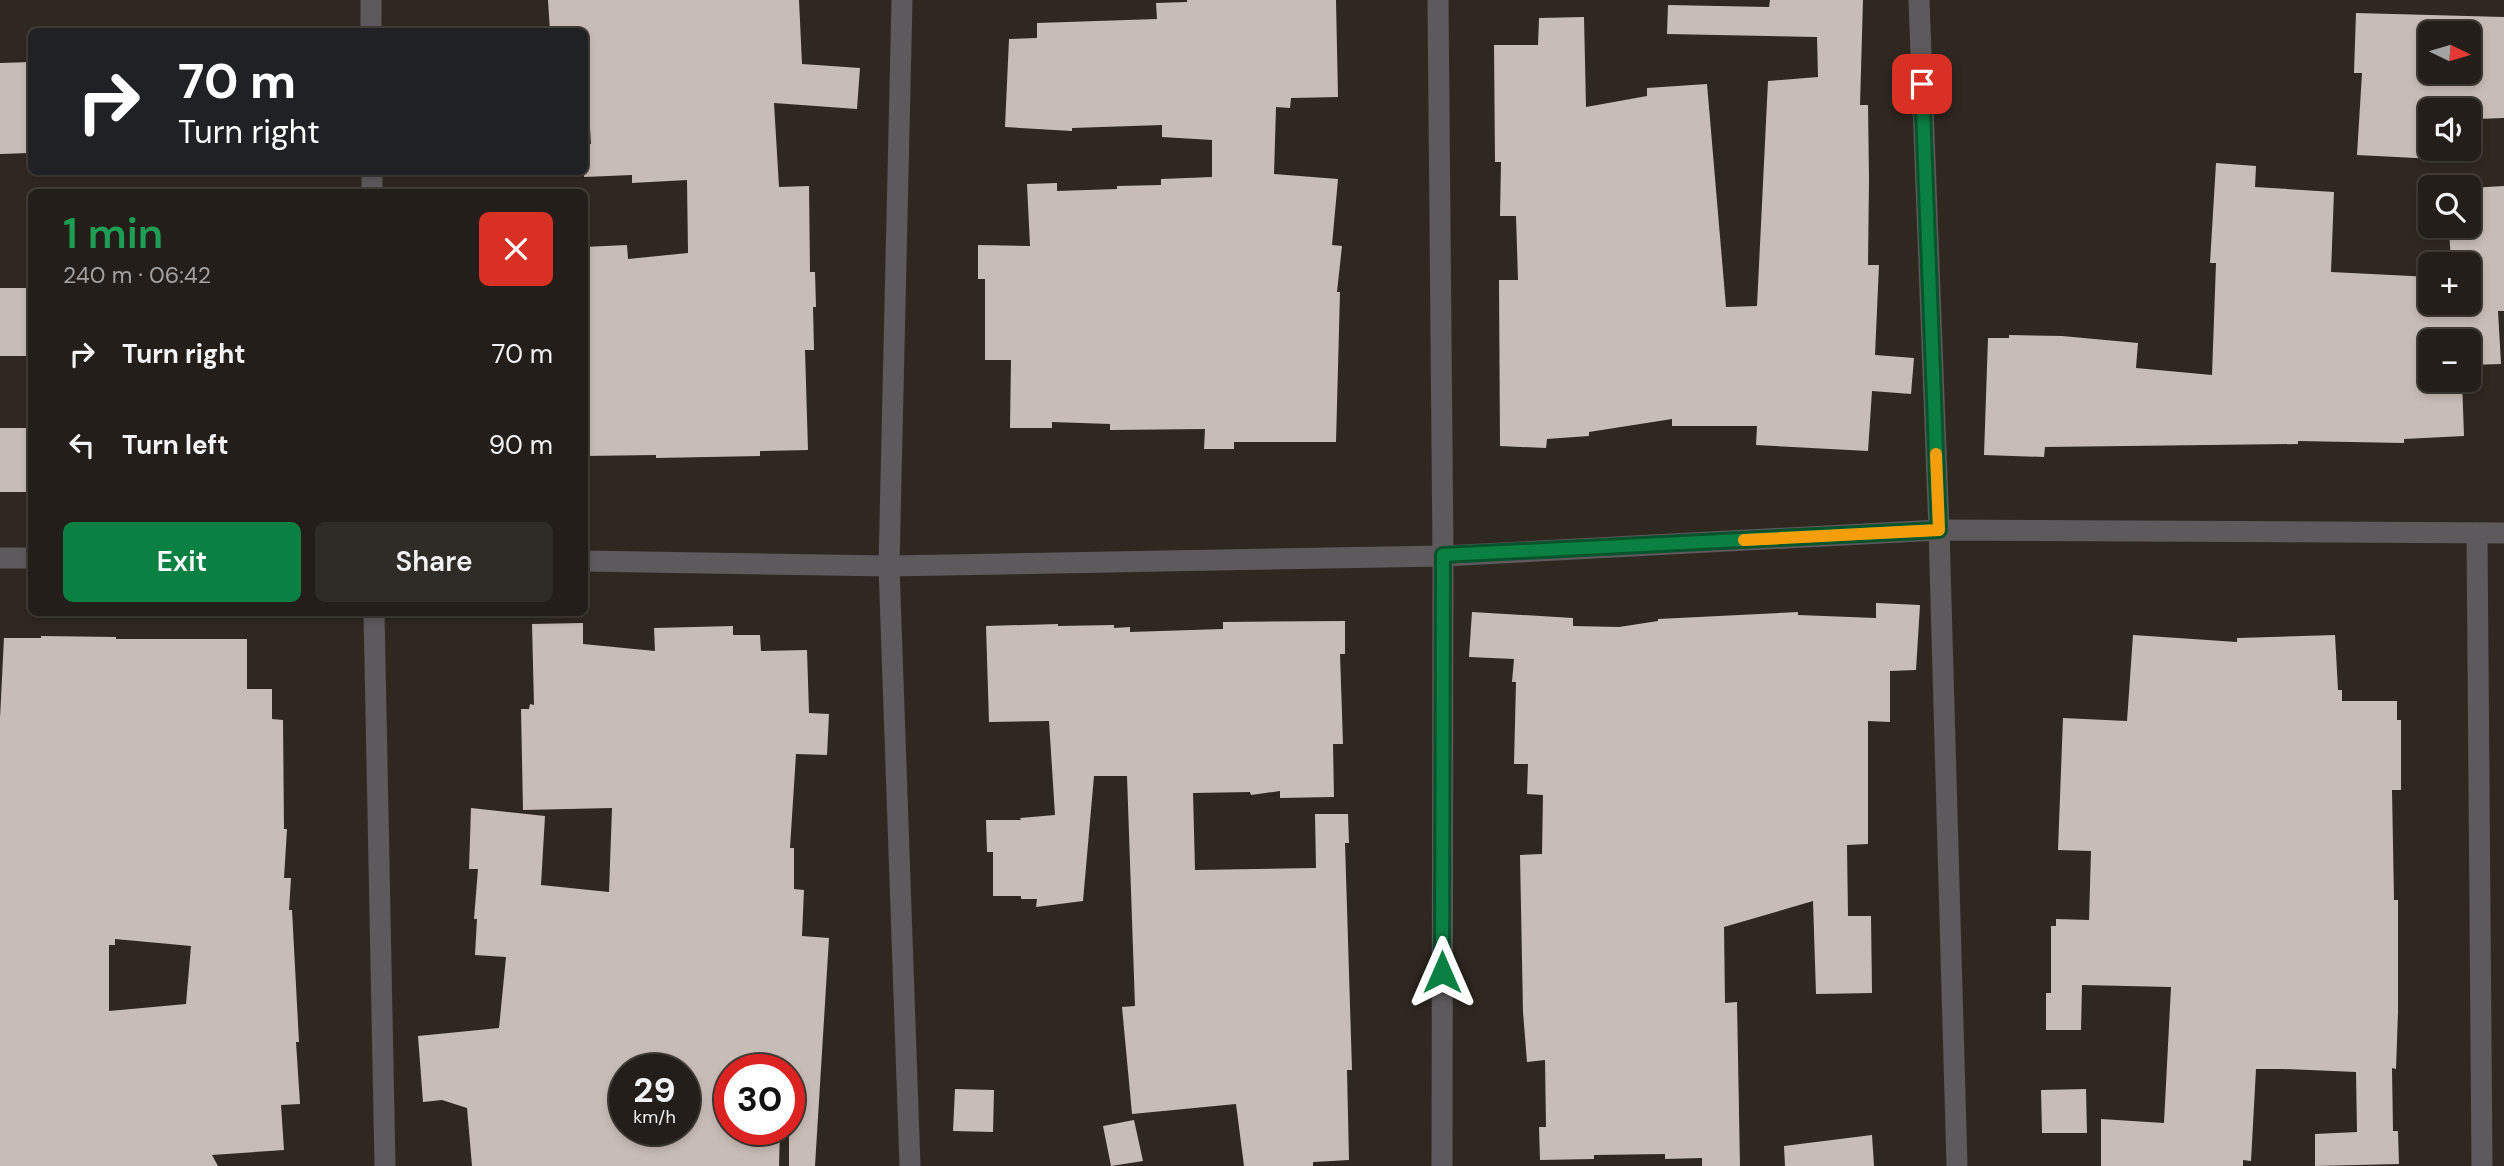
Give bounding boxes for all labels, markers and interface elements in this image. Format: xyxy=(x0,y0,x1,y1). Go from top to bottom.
north arrow xyxy=(2418,21,2482,84)
map controls xyxy=(2418,21,2481,392)
text: 70 m xyxy=(178,49,296,113)
pin xyxy=(1892,54,1952,114)
icon: right xyxy=(63,56,154,147)
icon: arrive xyxy=(1903,65,1941,103)
button: sound xyxy=(2418,98,2481,161)
text: Turn right xyxy=(178,111,320,153)
button: search xyxy=(2418,175,2481,238)
text: 1 min xyxy=(63,206,163,261)
button: close xyxy=(479,212,553,286)
button: + xyxy=(2418,252,2481,315)
text: 240 m · 06:42 xyxy=(63,260,211,290)
button: − xyxy=(2418,329,2481,392)
icon: right xyxy=(63,335,101,373)
text: Turn right xyxy=(122,337,246,371)
text: 70 m xyxy=(492,337,553,371)
icon: left xyxy=(63,426,101,464)
text: Turn left xyxy=(122,428,229,462)
text: 90 m xyxy=(489,428,553,462)
button: Exit xyxy=(63,522,301,602)
button: Share xyxy=(315,522,553,602)
position arrow xyxy=(1405,935,1479,1009)
speed limit sign: 30 xyxy=(714,1054,805,1145)
text: 29 xyxy=(633,1067,676,1113)
text: km/h xyxy=(633,1105,676,1129)

